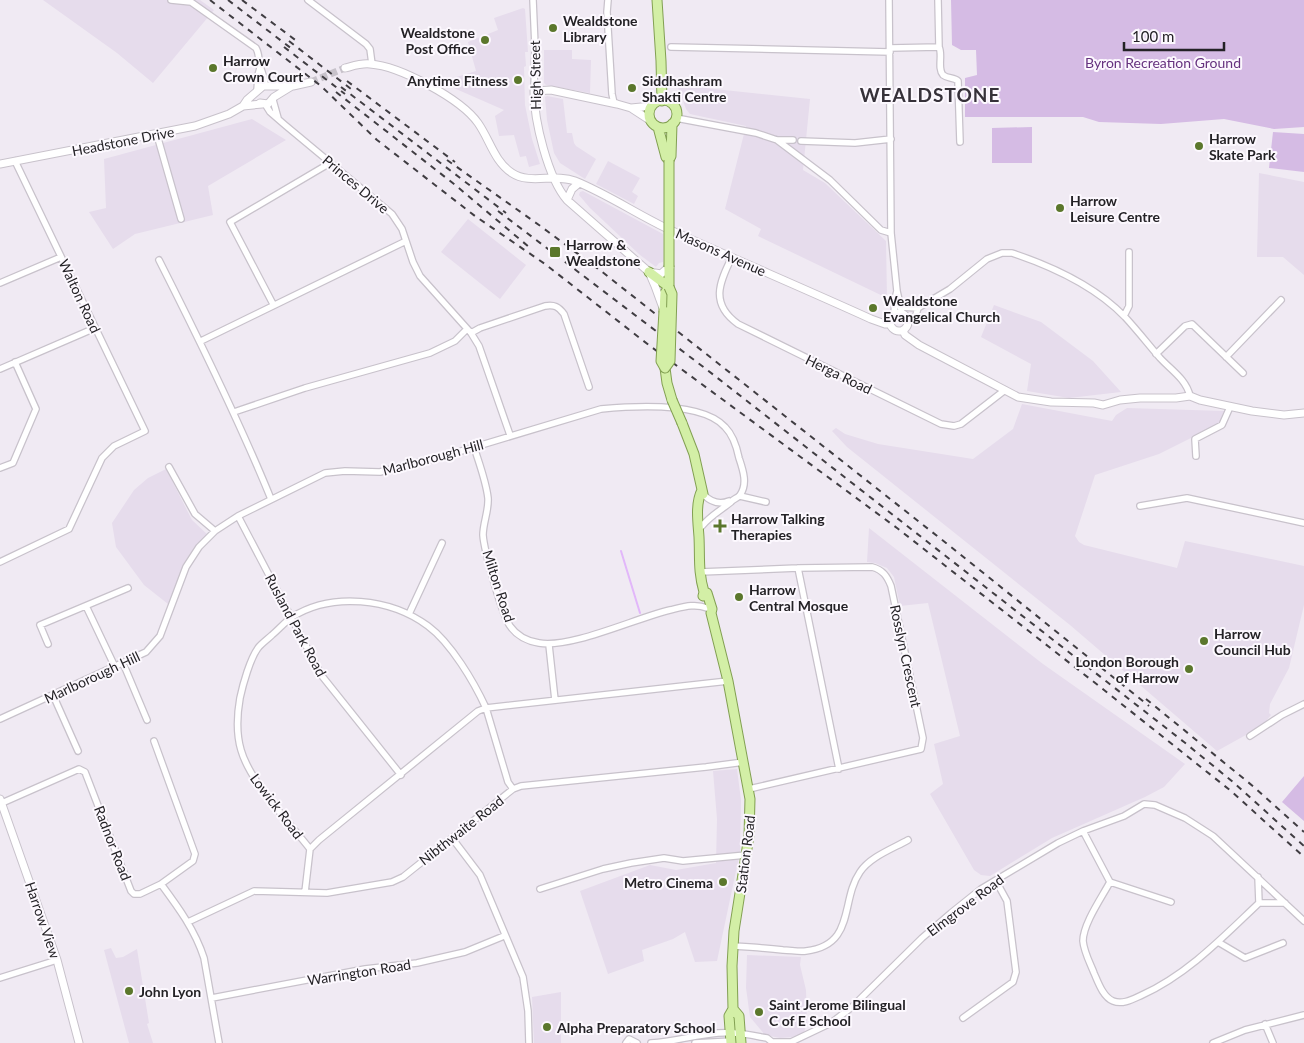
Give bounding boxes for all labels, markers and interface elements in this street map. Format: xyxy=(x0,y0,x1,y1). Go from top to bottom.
place label: Wealdstone Library xyxy=(563,12,638,45)
scale bar xyxy=(1124,20,1224,52)
marker: Wealdstone Library xyxy=(547,22,559,34)
place label: Wealdstone Post Office xyxy=(400,24,476,57)
text: 100 m xyxy=(1132,27,1174,45)
marker: Wealdstone Post Office xyxy=(479,34,491,46)
street label: High Street xyxy=(526,40,544,110)
place label: Harrow Crown Court xyxy=(223,52,304,85)
park label: Byron Recreation Ground xyxy=(1085,54,1241,71)
marker: Harrow Crown Court xyxy=(207,62,219,74)
place label: Anytime Fitness xyxy=(406,72,508,89)
place label: Siddhashram Shakti Centre xyxy=(642,72,727,105)
marker: Anytime Fitness xyxy=(512,74,524,86)
marker: Siddhashram Shakti Centre xyxy=(626,82,638,94)
district label: WEALDSTONE xyxy=(860,83,1000,106)
street label: Headstone Drive xyxy=(70,123,176,159)
place label: Harrow Skate Park xyxy=(1209,130,1276,163)
marker: Harrow Skate Park xyxy=(1193,140,1205,152)
street label: Princes Drive xyxy=(319,151,393,217)
place label: Harrow Leisure Centre xyxy=(1070,192,1161,225)
marker: Harrow Leisure Centre xyxy=(1054,202,1066,214)
street label: Masons Avenue xyxy=(673,224,769,280)
place label: Harrow & Wealdstone xyxy=(566,236,641,269)
marker: Harrow & Wealdstone xyxy=(548,245,562,259)
street label: Walton Road xyxy=(56,256,104,336)
place label: Wealdstone Evangelical Church xyxy=(883,292,1000,325)
marker: Wealdstone Evangelical Church xyxy=(867,302,879,314)
street label: Herga Road xyxy=(803,351,875,397)
street label: Marlborough Hill xyxy=(381,435,485,479)
place label: Harrow Talking Therapies xyxy=(731,510,825,543)
marker: Harrow Talking Therapies xyxy=(713,519,727,533)
street label: Milton Road xyxy=(479,548,519,624)
street label: Rusland Park Road xyxy=(262,571,330,679)
place label: Harrow Central Mosque xyxy=(749,581,849,614)
marker: Harrow Central Mosque xyxy=(733,591,745,603)
street label: Rosslyn Crescent xyxy=(887,603,925,709)
place label: Harrow Council Hub xyxy=(1214,625,1291,658)
marker: Harrow Council Hub xyxy=(1198,635,1210,647)
street label: Marlborough Hill xyxy=(41,647,143,707)
place label: London Borough of Harrow xyxy=(1075,653,1180,686)
marker: London Borough of Harrow xyxy=(1183,663,1195,675)
street label: Lowick Road xyxy=(247,770,307,842)
street label: Nibthwaite Road xyxy=(415,792,507,868)
street label: Radnor Road xyxy=(91,803,135,883)
street label: Station Road xyxy=(732,814,758,894)
street label: Elmgrove Road xyxy=(923,871,1007,939)
place label: Metro Cinema xyxy=(624,874,713,891)
marker: Metro Cinema xyxy=(717,876,729,888)
street label: Harrow View xyxy=(22,879,64,961)
street label: Warrington Road xyxy=(306,955,412,989)
place label: John Lyon xyxy=(139,983,201,1000)
marker: John Lyon xyxy=(123,985,135,997)
place label: Saint Jerome Bilingual C of E School xyxy=(769,996,906,1029)
marker: Saint Jerome Bilingual C of E School xyxy=(753,1006,765,1018)
place label: Alpha Preparatory School xyxy=(556,1019,716,1036)
marker: Alpha Preparatory School xyxy=(541,1021,553,1033)

